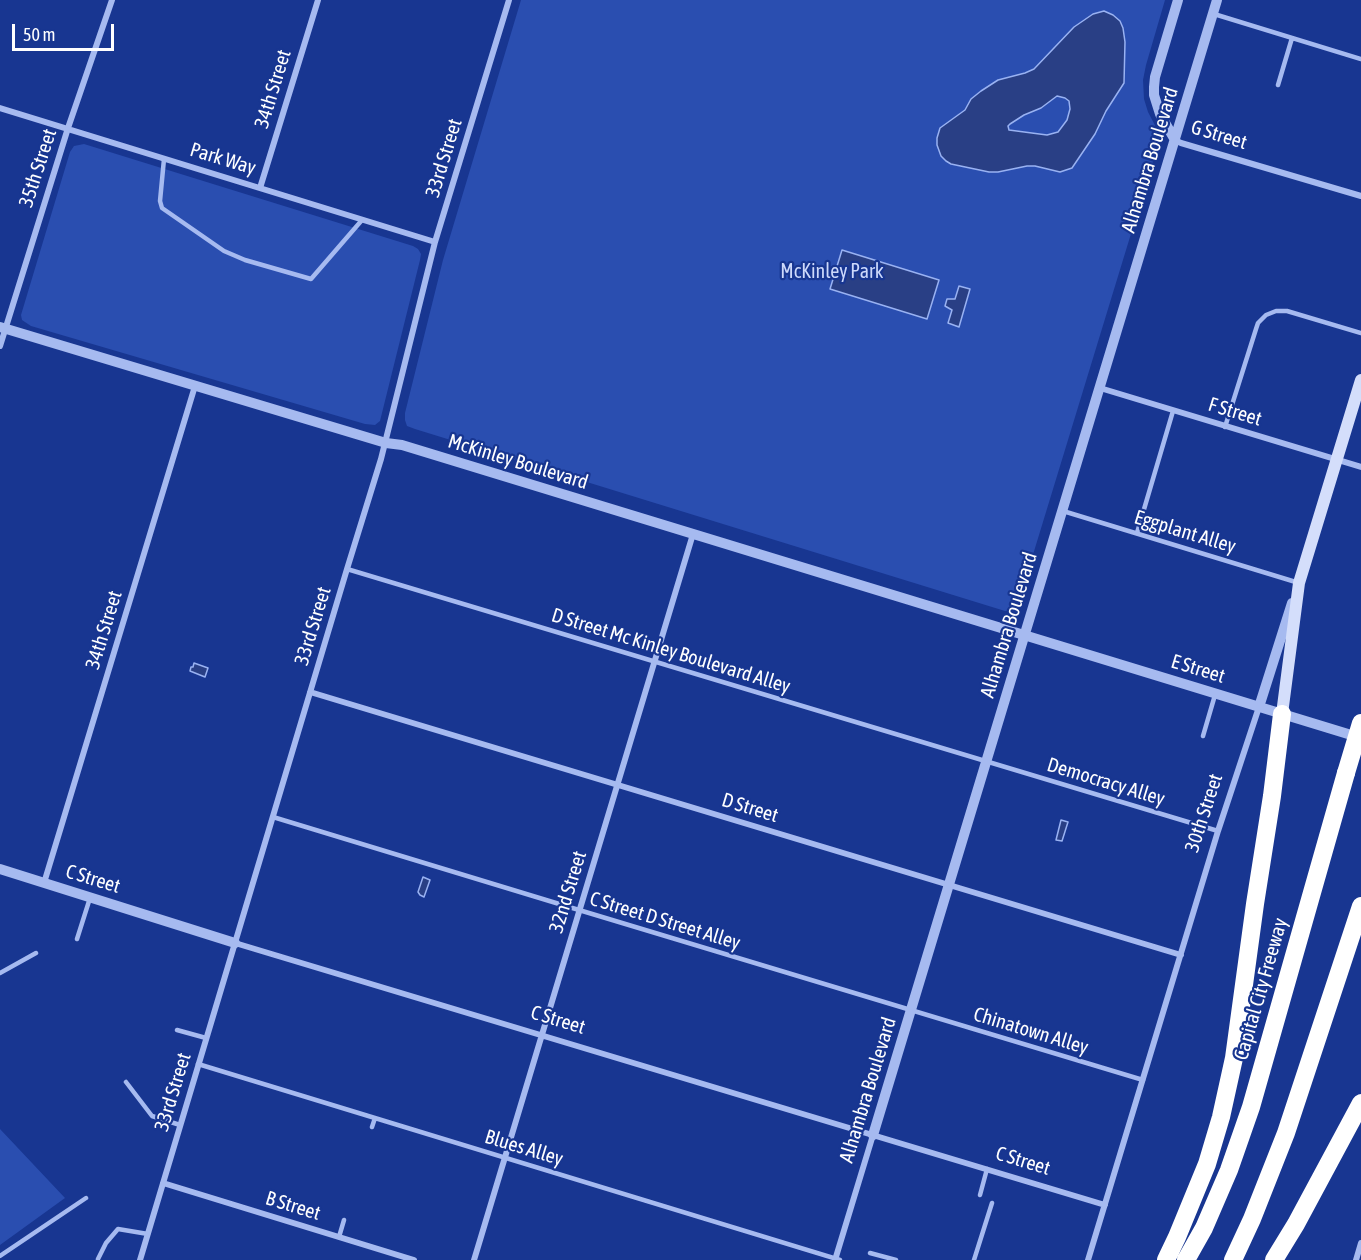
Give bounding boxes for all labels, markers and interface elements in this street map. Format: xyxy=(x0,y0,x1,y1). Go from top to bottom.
scale bar xyxy=(15,12,117,50)
text: 50 m xyxy=(23,24,55,45)
street label: 34th Street xyxy=(250,47,296,131)
street label: Alhambra Boulevard xyxy=(1116,84,1184,236)
street label: G Street xyxy=(1188,115,1250,155)
street label: 33rd Street xyxy=(421,116,467,200)
street label: 35th Street xyxy=(14,126,62,210)
street label: Park Way xyxy=(187,138,259,180)
park label: McKinley Park xyxy=(780,260,884,284)
street label: F Street xyxy=(1205,393,1265,431)
street label: McKinley Boulevard xyxy=(445,429,591,495)
street label: Eggplant Alley xyxy=(1131,505,1239,559)
street label: Alhambra Boulevard xyxy=(975,549,1043,701)
street label: 33rd Street xyxy=(290,584,336,668)
street label: 34th Street xyxy=(81,588,127,672)
street label: D Street Mc Kinley Boulevard Alley xyxy=(549,603,793,699)
street label: E Street xyxy=(1168,649,1228,689)
street label: Democracy Alley xyxy=(1044,753,1168,811)
street label: 30th Street xyxy=(1180,771,1228,855)
street label: D Street xyxy=(719,788,781,828)
street label: 32nd Street xyxy=(544,848,592,936)
street label: C Street xyxy=(63,859,123,899)
street label: C Street D Street Alley xyxy=(587,887,743,955)
street label: Capital City Freeway xyxy=(1229,915,1293,1063)
street label: C Street xyxy=(528,1000,588,1040)
street label: Chinatown Alley xyxy=(971,1002,1091,1060)
street label: Alhambra Boulevard xyxy=(834,1014,902,1166)
street label: 33rd Street xyxy=(150,1050,196,1134)
street label: Blues Alley xyxy=(482,1125,566,1171)
street label: C Street xyxy=(993,1141,1053,1181)
street label: B Street xyxy=(263,1186,323,1226)

